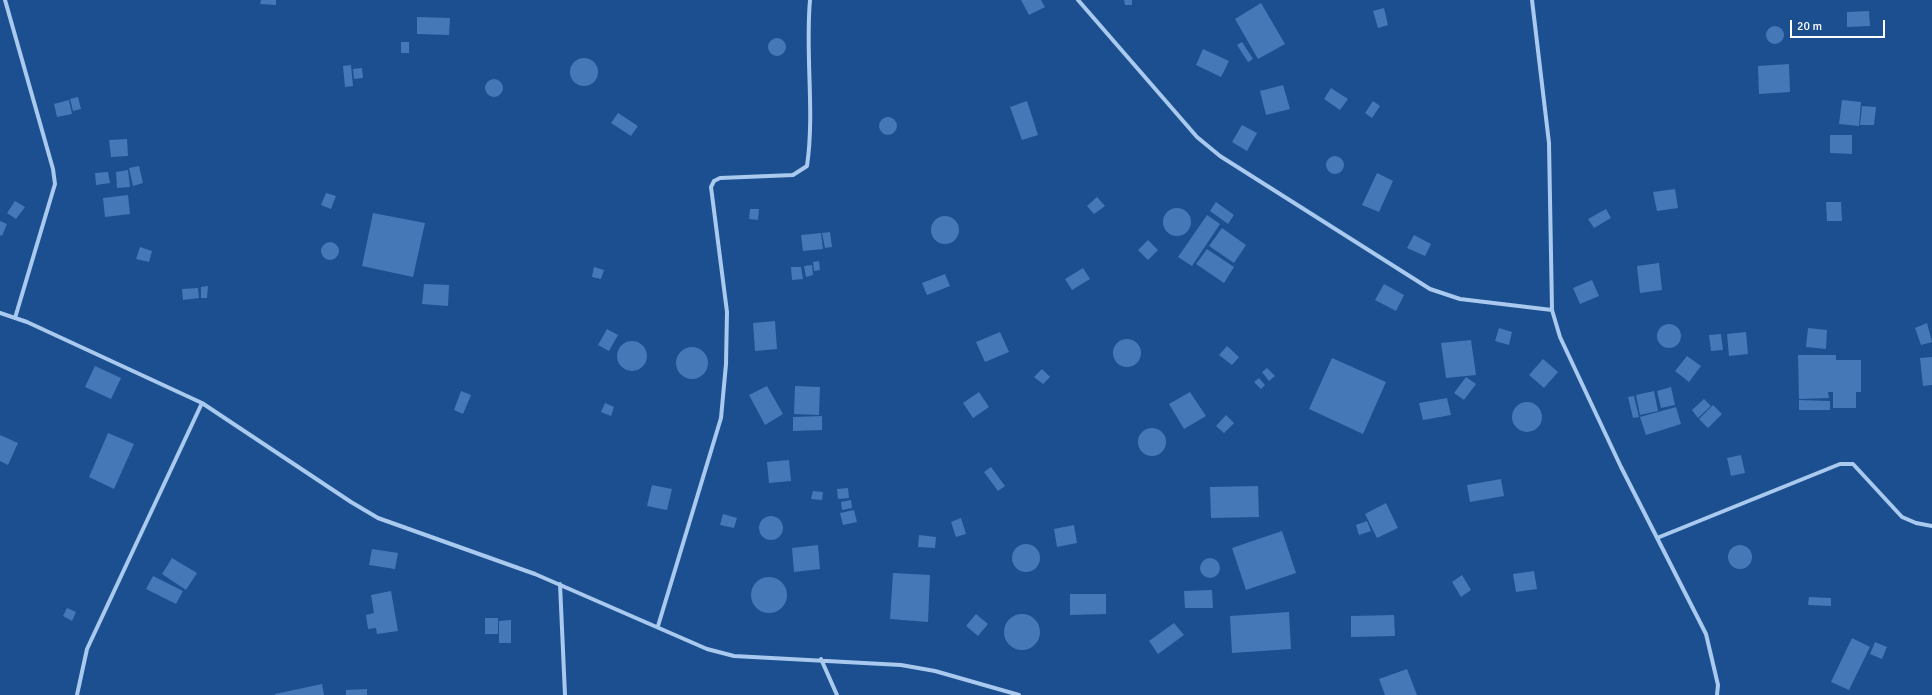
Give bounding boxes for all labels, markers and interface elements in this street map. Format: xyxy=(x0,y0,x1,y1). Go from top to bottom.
scale bar xyxy=(1792,12,1887,38)
text: 20 m xyxy=(1797,19,1822,34)

